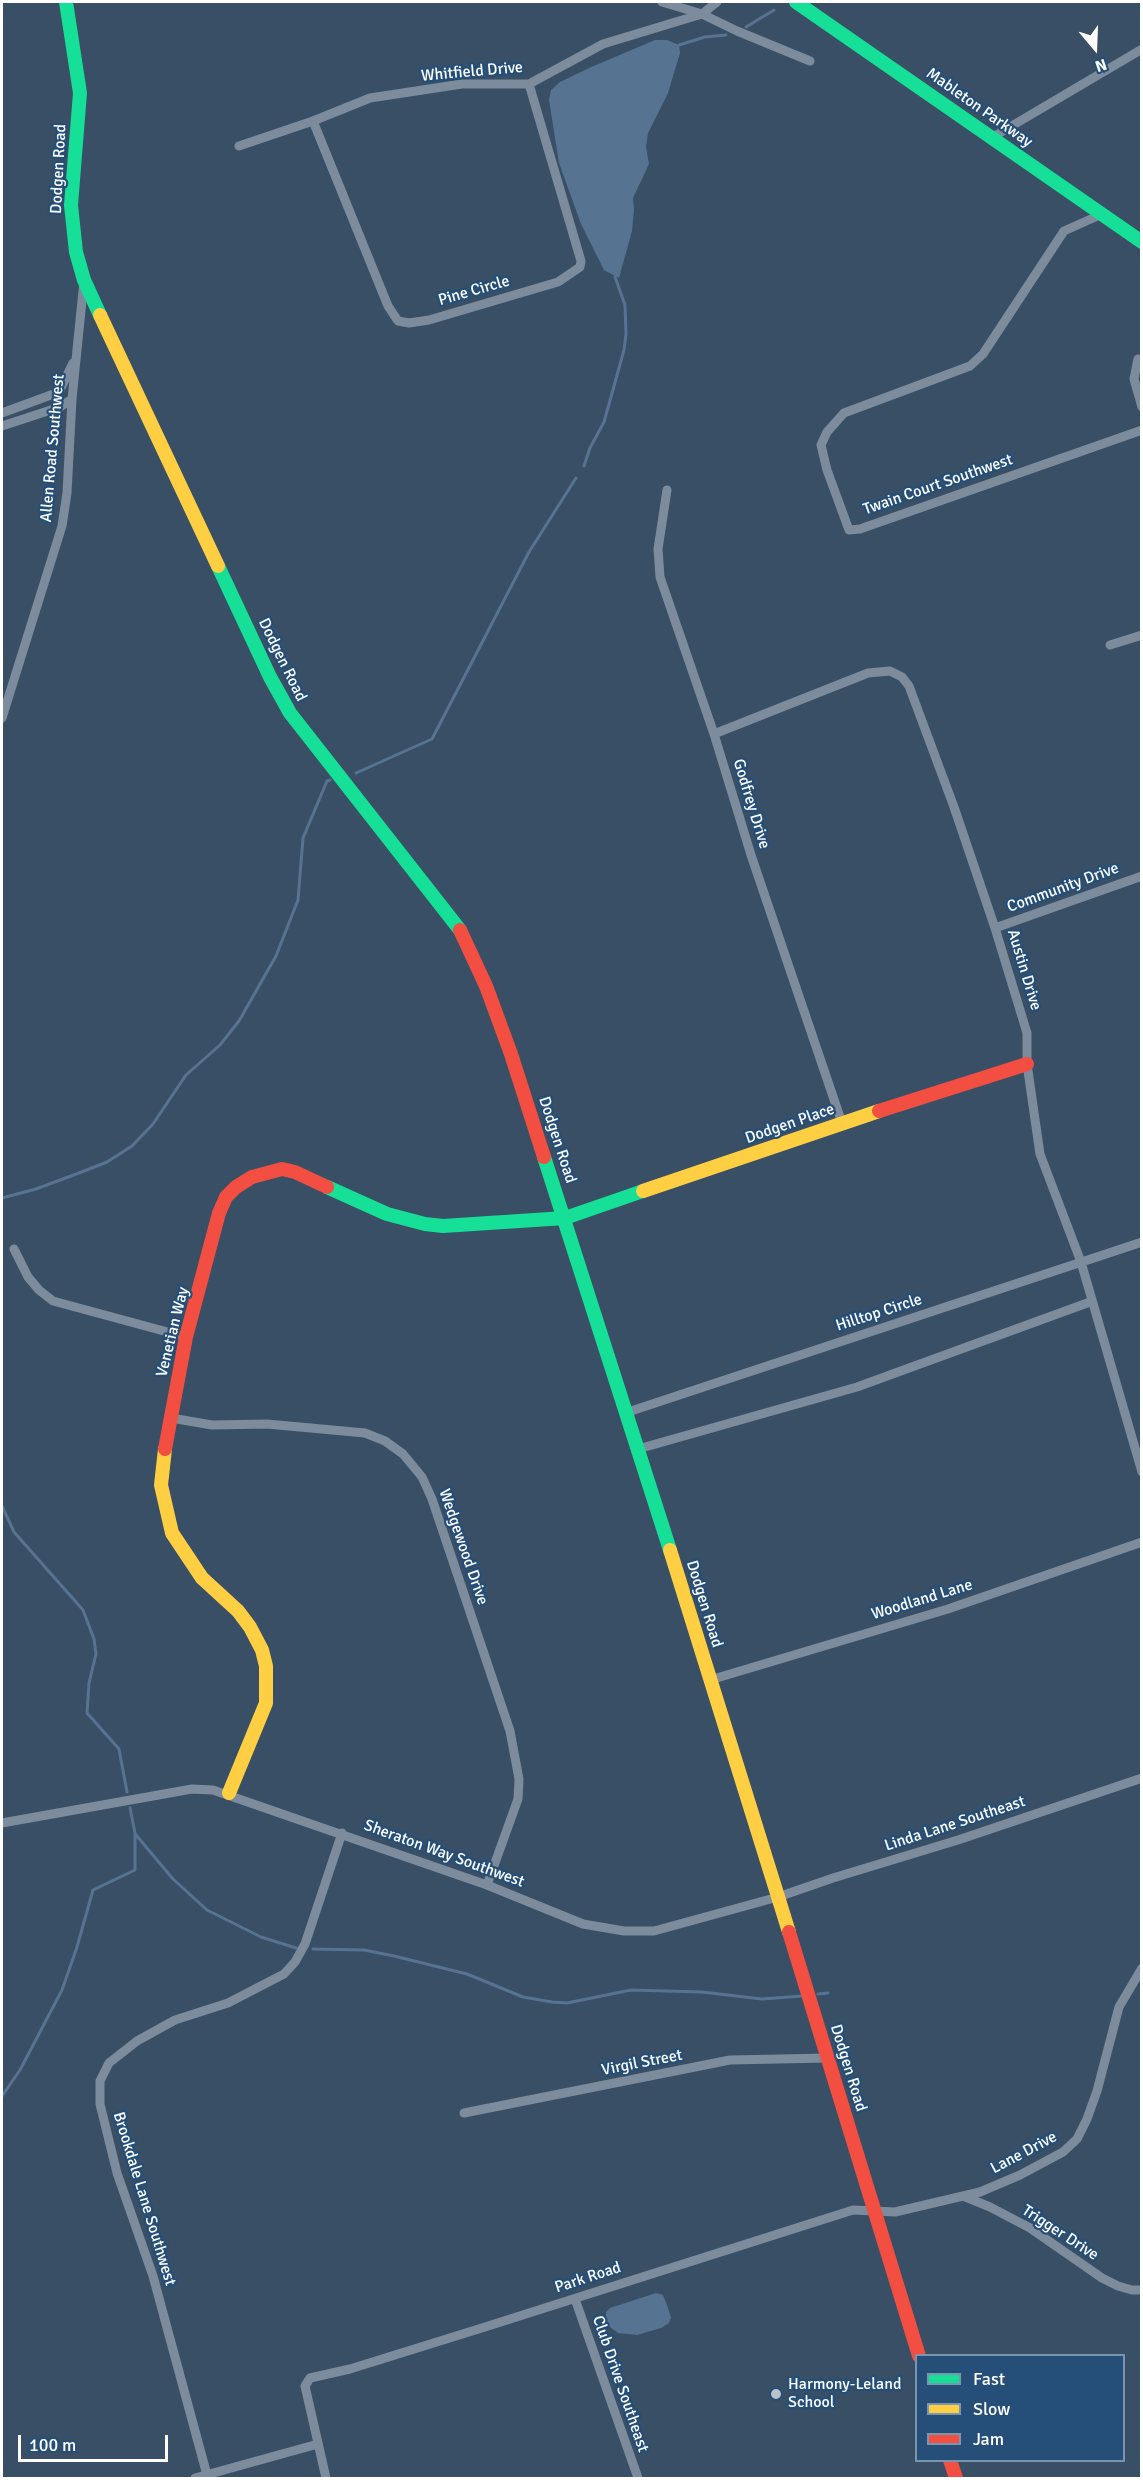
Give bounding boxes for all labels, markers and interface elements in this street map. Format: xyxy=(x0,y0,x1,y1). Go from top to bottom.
north arrow xyxy=(1065,18,1125,78)
text: N xyxy=(1092,54,1109,76)
street label: Whitfield Drive xyxy=(420,58,524,86)
street label: Mableton Parkway xyxy=(922,64,1036,152)
street label: Dodgen Road xyxy=(47,124,71,214)
street label: Pine Circle xyxy=(436,272,512,310)
street label: Allen Road Southwest xyxy=(37,373,69,523)
street label: Twain Court Southwest xyxy=(861,450,1015,520)
street label: Dodgen Road xyxy=(254,615,310,705)
street label: Godfrey Drive xyxy=(728,757,774,851)
street label: Community Drive xyxy=(1004,859,1122,917)
street label: Austin Drive xyxy=(1003,927,1045,1013)
street label: Dodgen Road xyxy=(534,1094,580,1186)
street label: Dodgen Place xyxy=(743,1100,837,1148)
street label: Venetian Way xyxy=(153,1285,193,1379)
street label: Hilltop Circle xyxy=(833,1290,925,1336)
street label: Wedgewood Drive xyxy=(434,1486,492,1608)
street label: Dodgen Road xyxy=(682,1558,726,1650)
street label: Woodland Lane xyxy=(869,1576,975,1624)
street label: Linda Lane Southeast xyxy=(882,1792,1028,1856)
street label: Sheraton Way Southwest xyxy=(361,1816,527,1892)
street label: Dodgen Road xyxy=(826,2022,870,2114)
street label: Virgil Street xyxy=(600,2046,684,2080)
street label: Brookdale Lane Southwest xyxy=(108,2110,180,2288)
street label: Lane Drive xyxy=(988,2128,1060,2178)
street label: Trigger Drive xyxy=(1018,2201,1102,2265)
street label: Park Road xyxy=(552,2258,624,2298)
street label: Club Drive Southeast xyxy=(588,2313,652,2455)
legend xyxy=(915,2354,1125,2462)
text: Fast xyxy=(973,2368,1005,2390)
place label: Harmony-Leland School xyxy=(788,2375,901,2413)
marker: Harmony-Leland School xyxy=(769,2387,783,2401)
text: Slow xyxy=(973,2398,1010,2420)
scale bar xyxy=(21,2423,171,2461)
text: Jam xyxy=(973,2428,1004,2450)
text: 100 m xyxy=(29,2434,76,2456)

